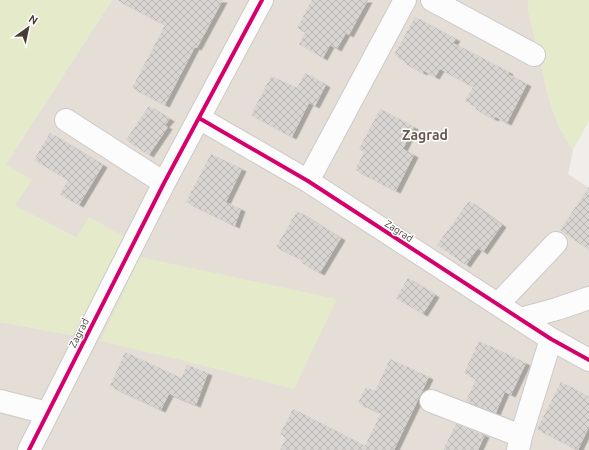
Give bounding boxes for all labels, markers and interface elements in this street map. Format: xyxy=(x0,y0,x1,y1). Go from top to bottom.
north arrow xyxy=(8,8,48,48)
text: N xyxy=(27,12,40,27)
district label: Zagrad xyxy=(402,127,448,143)
street label: Zagrad xyxy=(383,218,415,244)
street label: Zagrad xyxy=(67,316,91,349)

